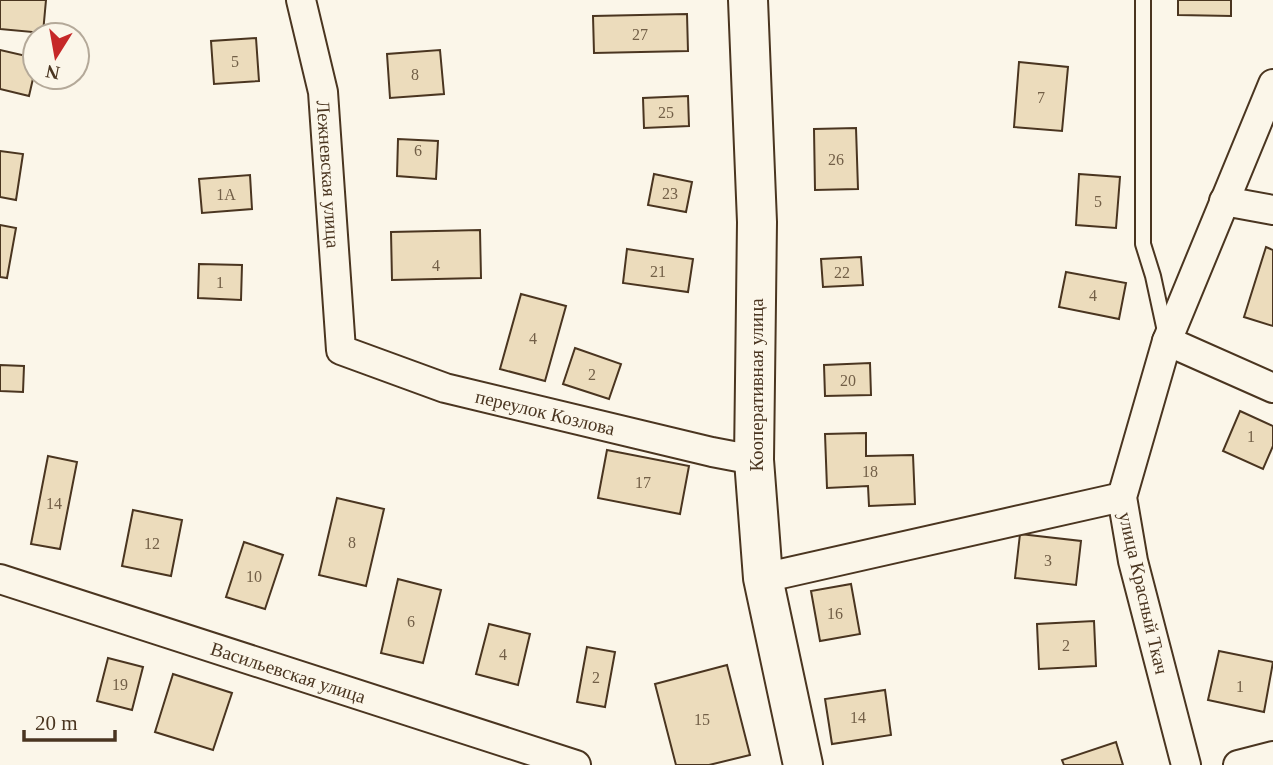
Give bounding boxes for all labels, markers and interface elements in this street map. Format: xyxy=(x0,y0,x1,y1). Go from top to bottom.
north arrow xyxy=(21,21,91,91)
house number: 27 xyxy=(632,26,648,43)
house number: 5 xyxy=(231,53,239,70)
text: N xyxy=(44,61,62,84)
house number: 8 xyxy=(411,66,419,83)
house number: 7 xyxy=(1037,89,1045,106)
street label: Лежневская улица xyxy=(313,100,344,249)
house number: 25 xyxy=(658,104,674,121)
house number: 6 xyxy=(414,142,422,159)
house number: 26 xyxy=(828,151,844,168)
house number: 23 xyxy=(662,185,678,202)
house number: 1А xyxy=(216,186,236,203)
house number: 5 xyxy=(1094,193,1102,210)
house number: 4 xyxy=(432,257,440,274)
house number: 21 xyxy=(650,263,666,280)
house number: 22 xyxy=(834,264,850,281)
house number: 1 xyxy=(216,274,224,291)
house number: 4 xyxy=(1089,287,1097,304)
street label: Кооперативная улица xyxy=(746,298,767,472)
house number: 4 xyxy=(529,330,537,347)
house number: 2 xyxy=(588,366,596,383)
house number: 20 xyxy=(840,372,856,389)
street label: переулок Козлова xyxy=(473,386,617,439)
house number: 1 xyxy=(1247,428,1255,445)
house number: 18 xyxy=(862,463,878,480)
house number: 17 xyxy=(635,474,651,491)
house number: 14 xyxy=(46,495,62,512)
street label: улица Красный Ткач xyxy=(1115,510,1172,677)
house number: 8 xyxy=(348,534,356,551)
house number: 12 xyxy=(144,535,160,552)
house number: 3 xyxy=(1044,552,1052,569)
house number: 10 xyxy=(246,568,262,585)
house number: 16 xyxy=(827,605,843,622)
house number: 6 xyxy=(407,613,415,630)
house number: 2 xyxy=(1062,637,1070,654)
street label: Васильевская улица xyxy=(208,638,369,708)
house number: 4 xyxy=(499,646,507,663)
house number: 2 xyxy=(592,669,600,686)
house number: 19 xyxy=(112,676,128,693)
house number: 1 xyxy=(1236,678,1244,695)
scale bar xyxy=(24,698,116,742)
house number: 14 xyxy=(850,709,866,726)
text: 20 m xyxy=(35,711,78,735)
house number: 15 xyxy=(694,711,710,728)

